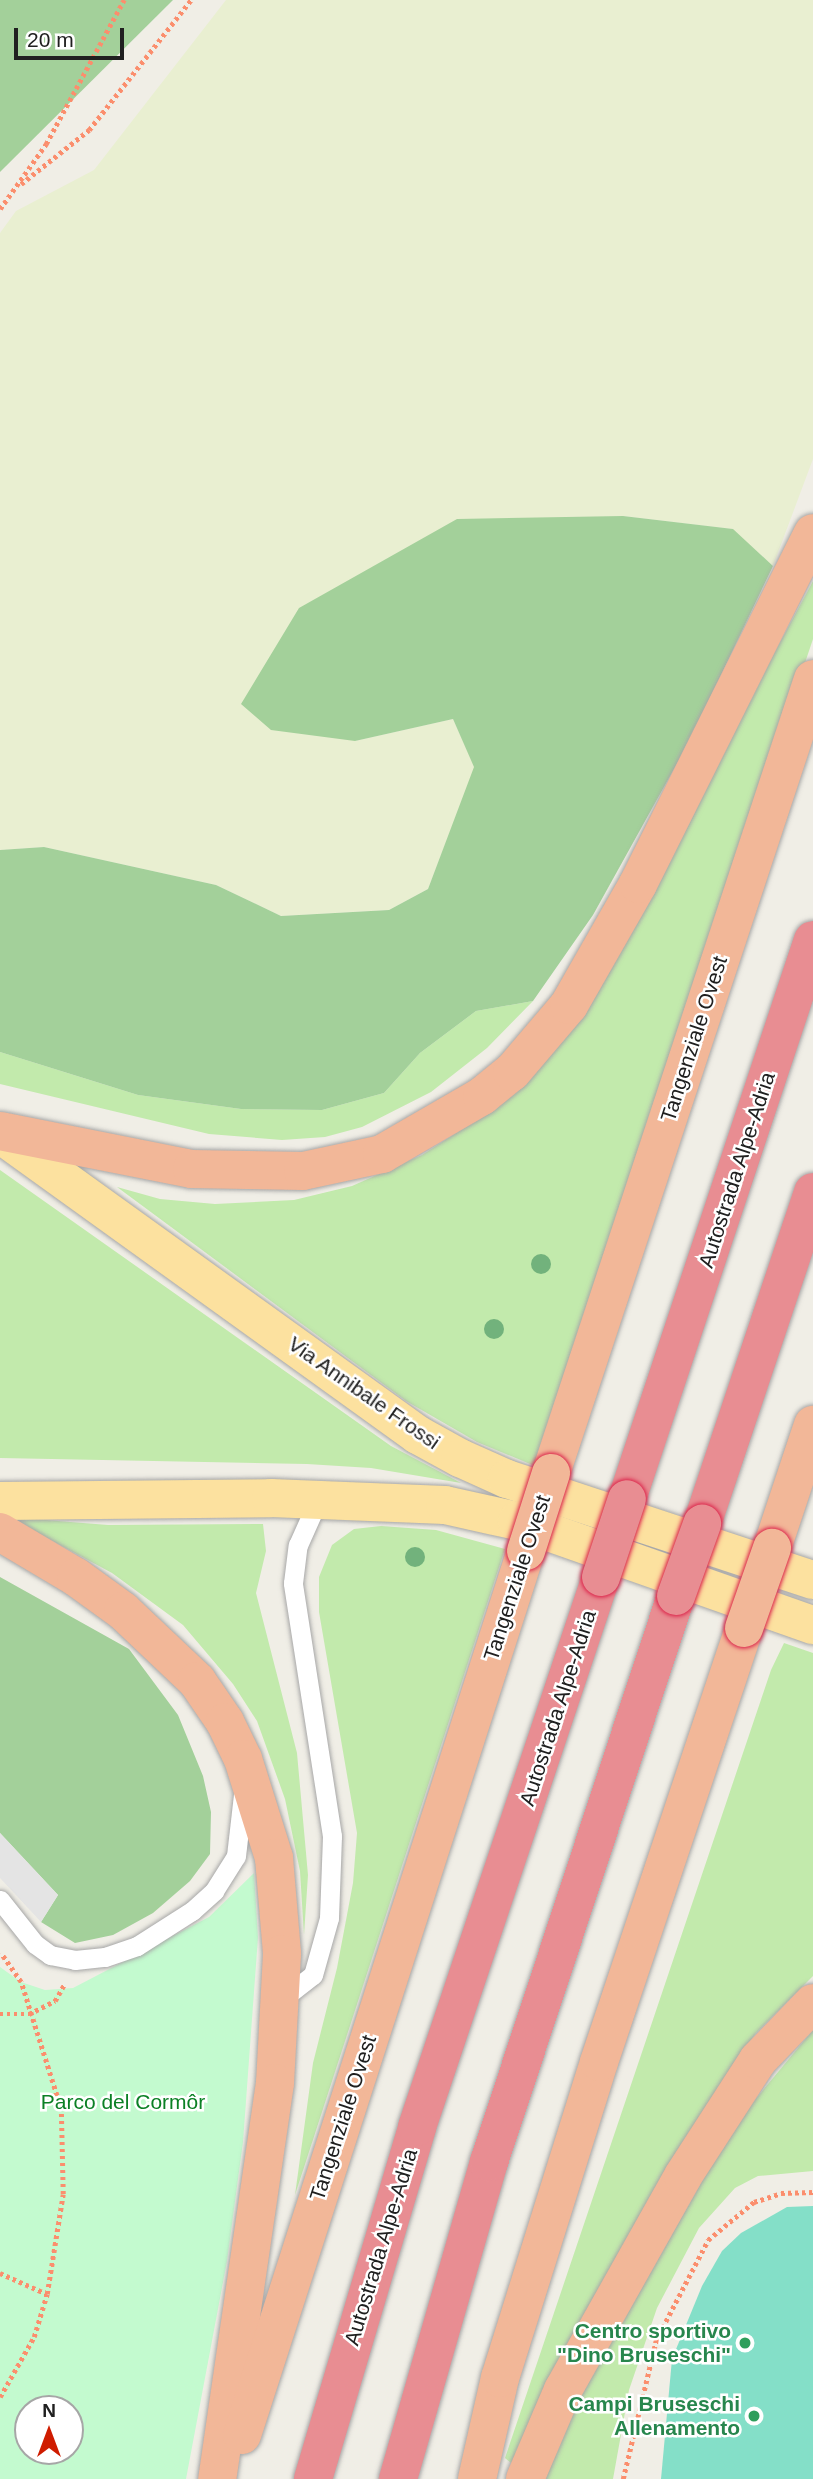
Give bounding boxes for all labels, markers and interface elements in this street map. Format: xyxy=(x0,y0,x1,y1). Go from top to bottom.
scale bar xyxy=(18,14,128,58)
text: 20 m xyxy=(27,28,74,51)
street label: Tangenziale Ovest xyxy=(655,953,733,1125)
street label: Autostrada Alpe-Adria xyxy=(693,1068,781,1272)
street label: Via Annibale Frossi xyxy=(283,1331,445,1455)
street label: Tangenziale Ovest xyxy=(478,1492,556,1664)
street label: Autostrada Alpe-Adria xyxy=(514,1606,602,1810)
street label: Tangenziale Ovest xyxy=(304,2032,382,2204)
park label: Parco del Cormôr xyxy=(41,2089,205,2115)
street label: Autostrada Alpe-Adria xyxy=(339,2145,423,2349)
place label: Centro sportivo "Dino Bruseschi" xyxy=(557,2318,731,2368)
marker: Centro sportivo "Dino Bruseschi" xyxy=(737,2335,753,2351)
place label: Campi Bruseschi Allenamento xyxy=(568,2391,740,2441)
north arrow xyxy=(14,2395,84,2465)
text: N xyxy=(42,2400,56,2421)
marker: Campi Bruseschi Allenamento xyxy=(746,2408,762,2424)

